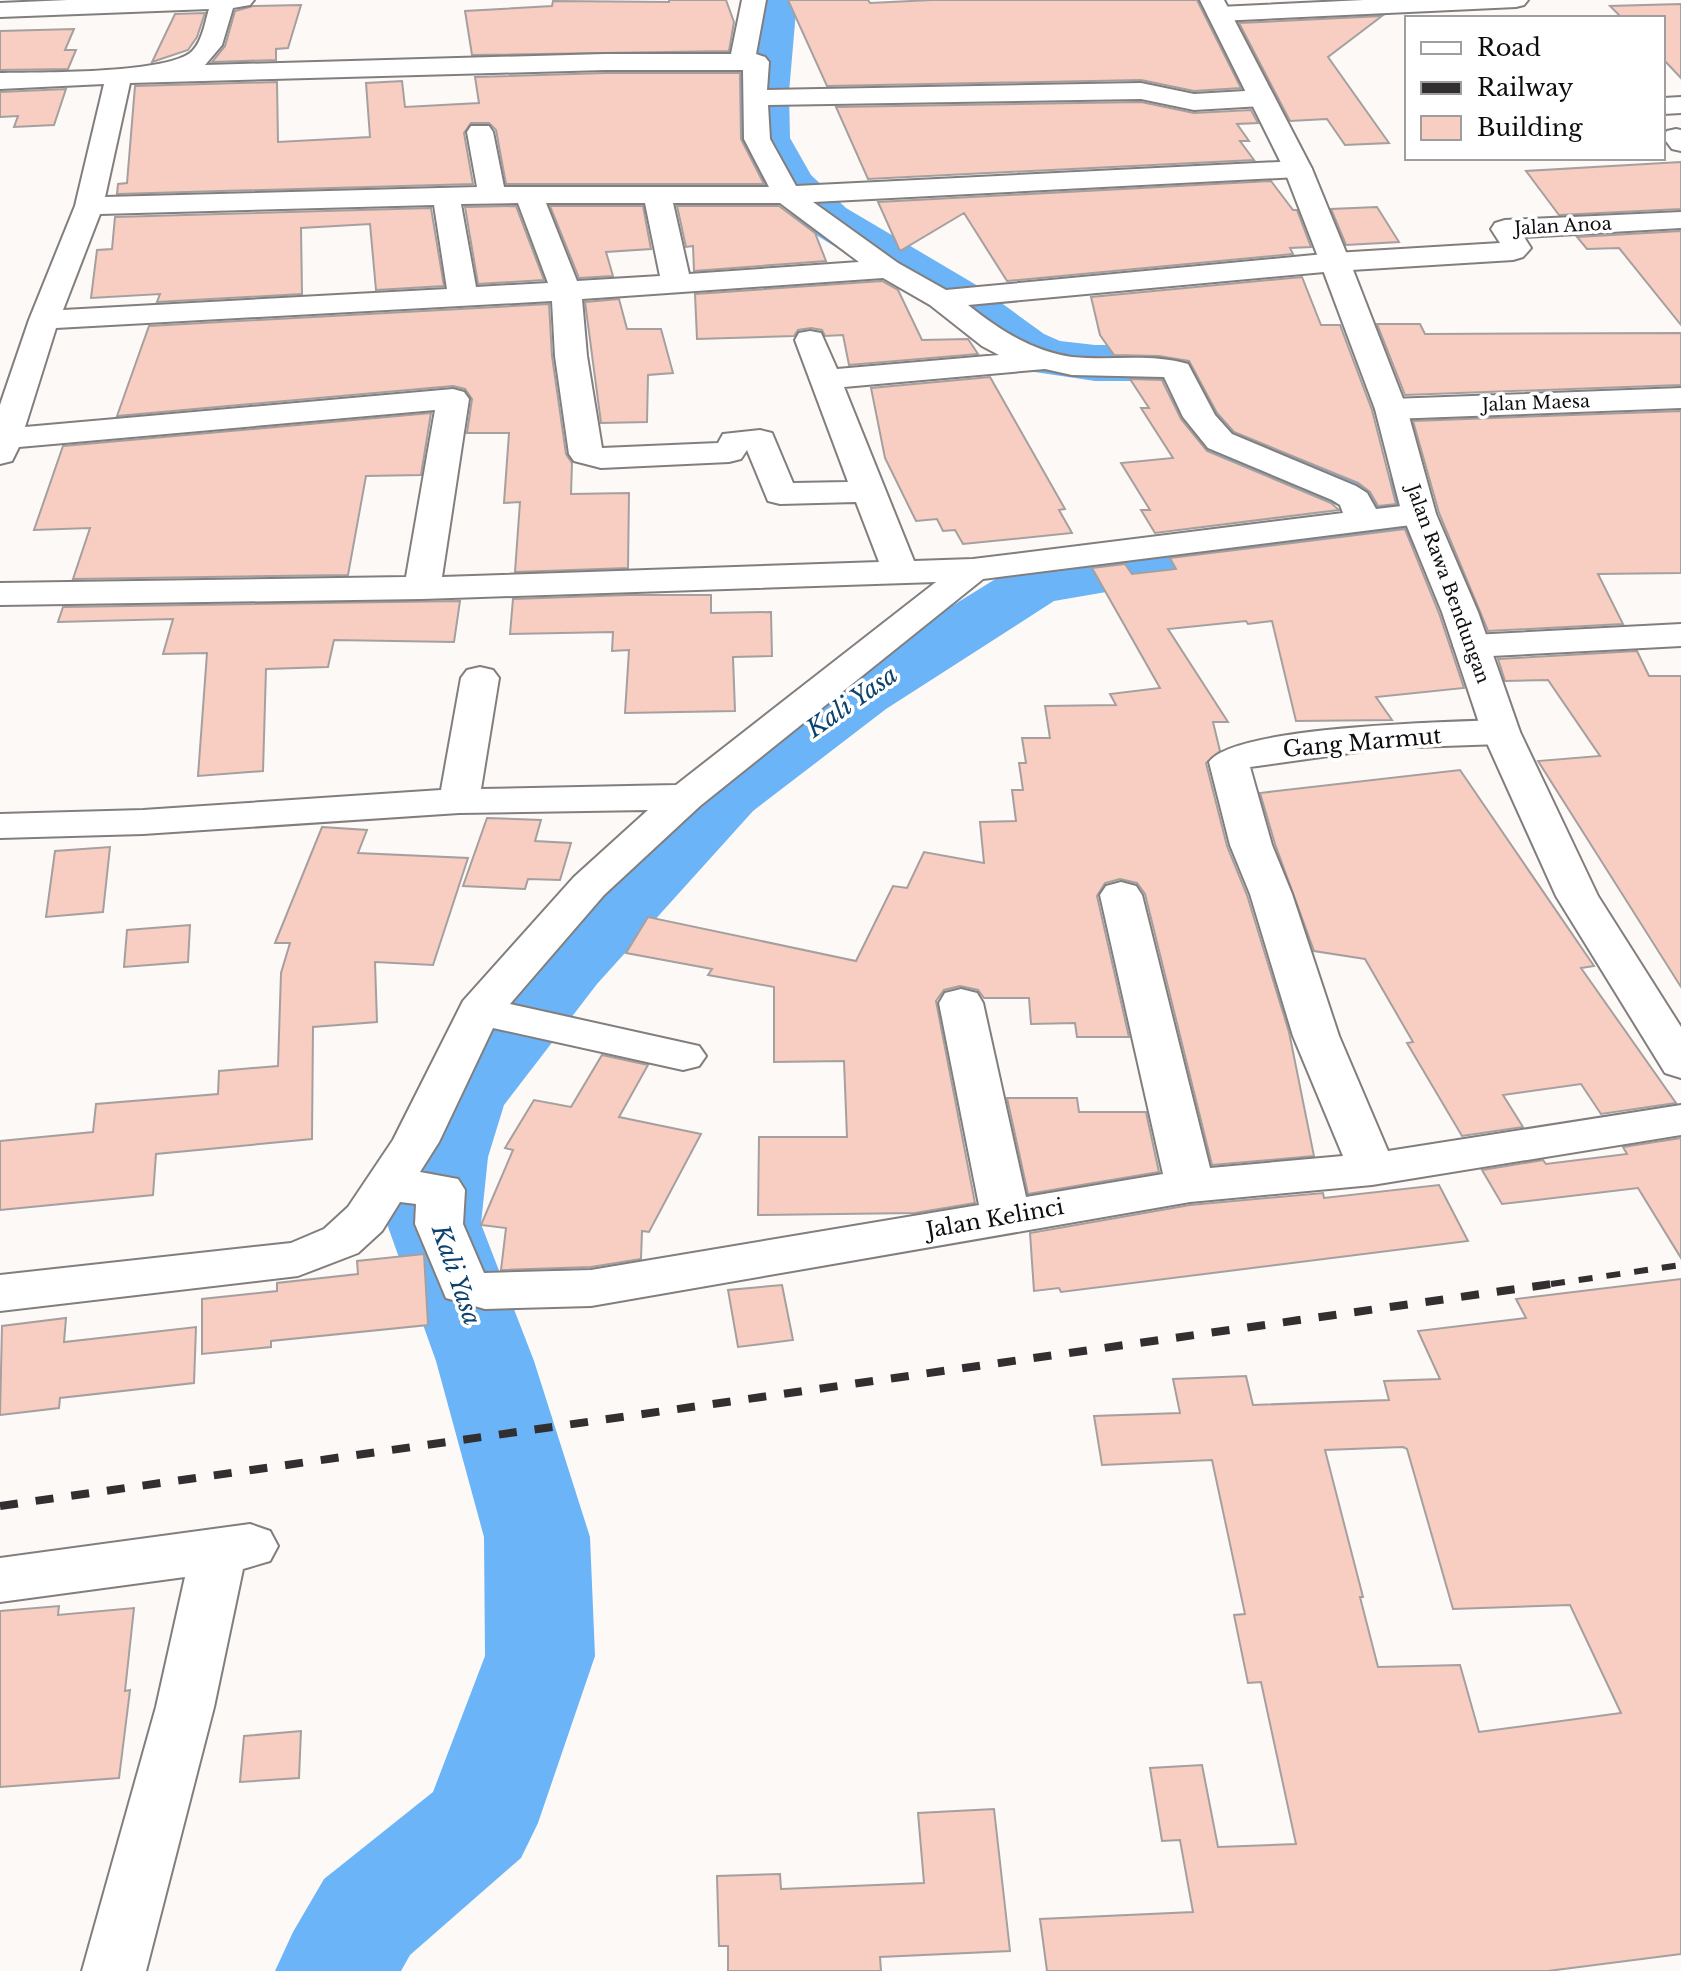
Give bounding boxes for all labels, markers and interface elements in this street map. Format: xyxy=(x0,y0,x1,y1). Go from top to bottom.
legend xyxy=(1405,16,1665,160)
text: Road xyxy=(1477,33,1541,62)
text: Railway xyxy=(1477,73,1574,102)
text: Building xyxy=(1477,113,1583,142)
street label: Jalan Anoa xyxy=(1512,212,1612,240)
street label: Jalan Maesa xyxy=(1480,390,1590,416)
street label: Jalan Rawa Bendungan xyxy=(1401,480,1494,686)
water label: Kali Yasa xyxy=(800,660,903,744)
street label: Gang Marmut xyxy=(1282,722,1443,763)
street label: Jalan Kelinci xyxy=(921,1193,1067,1244)
water label: Kali Yasa xyxy=(425,1220,487,1329)

